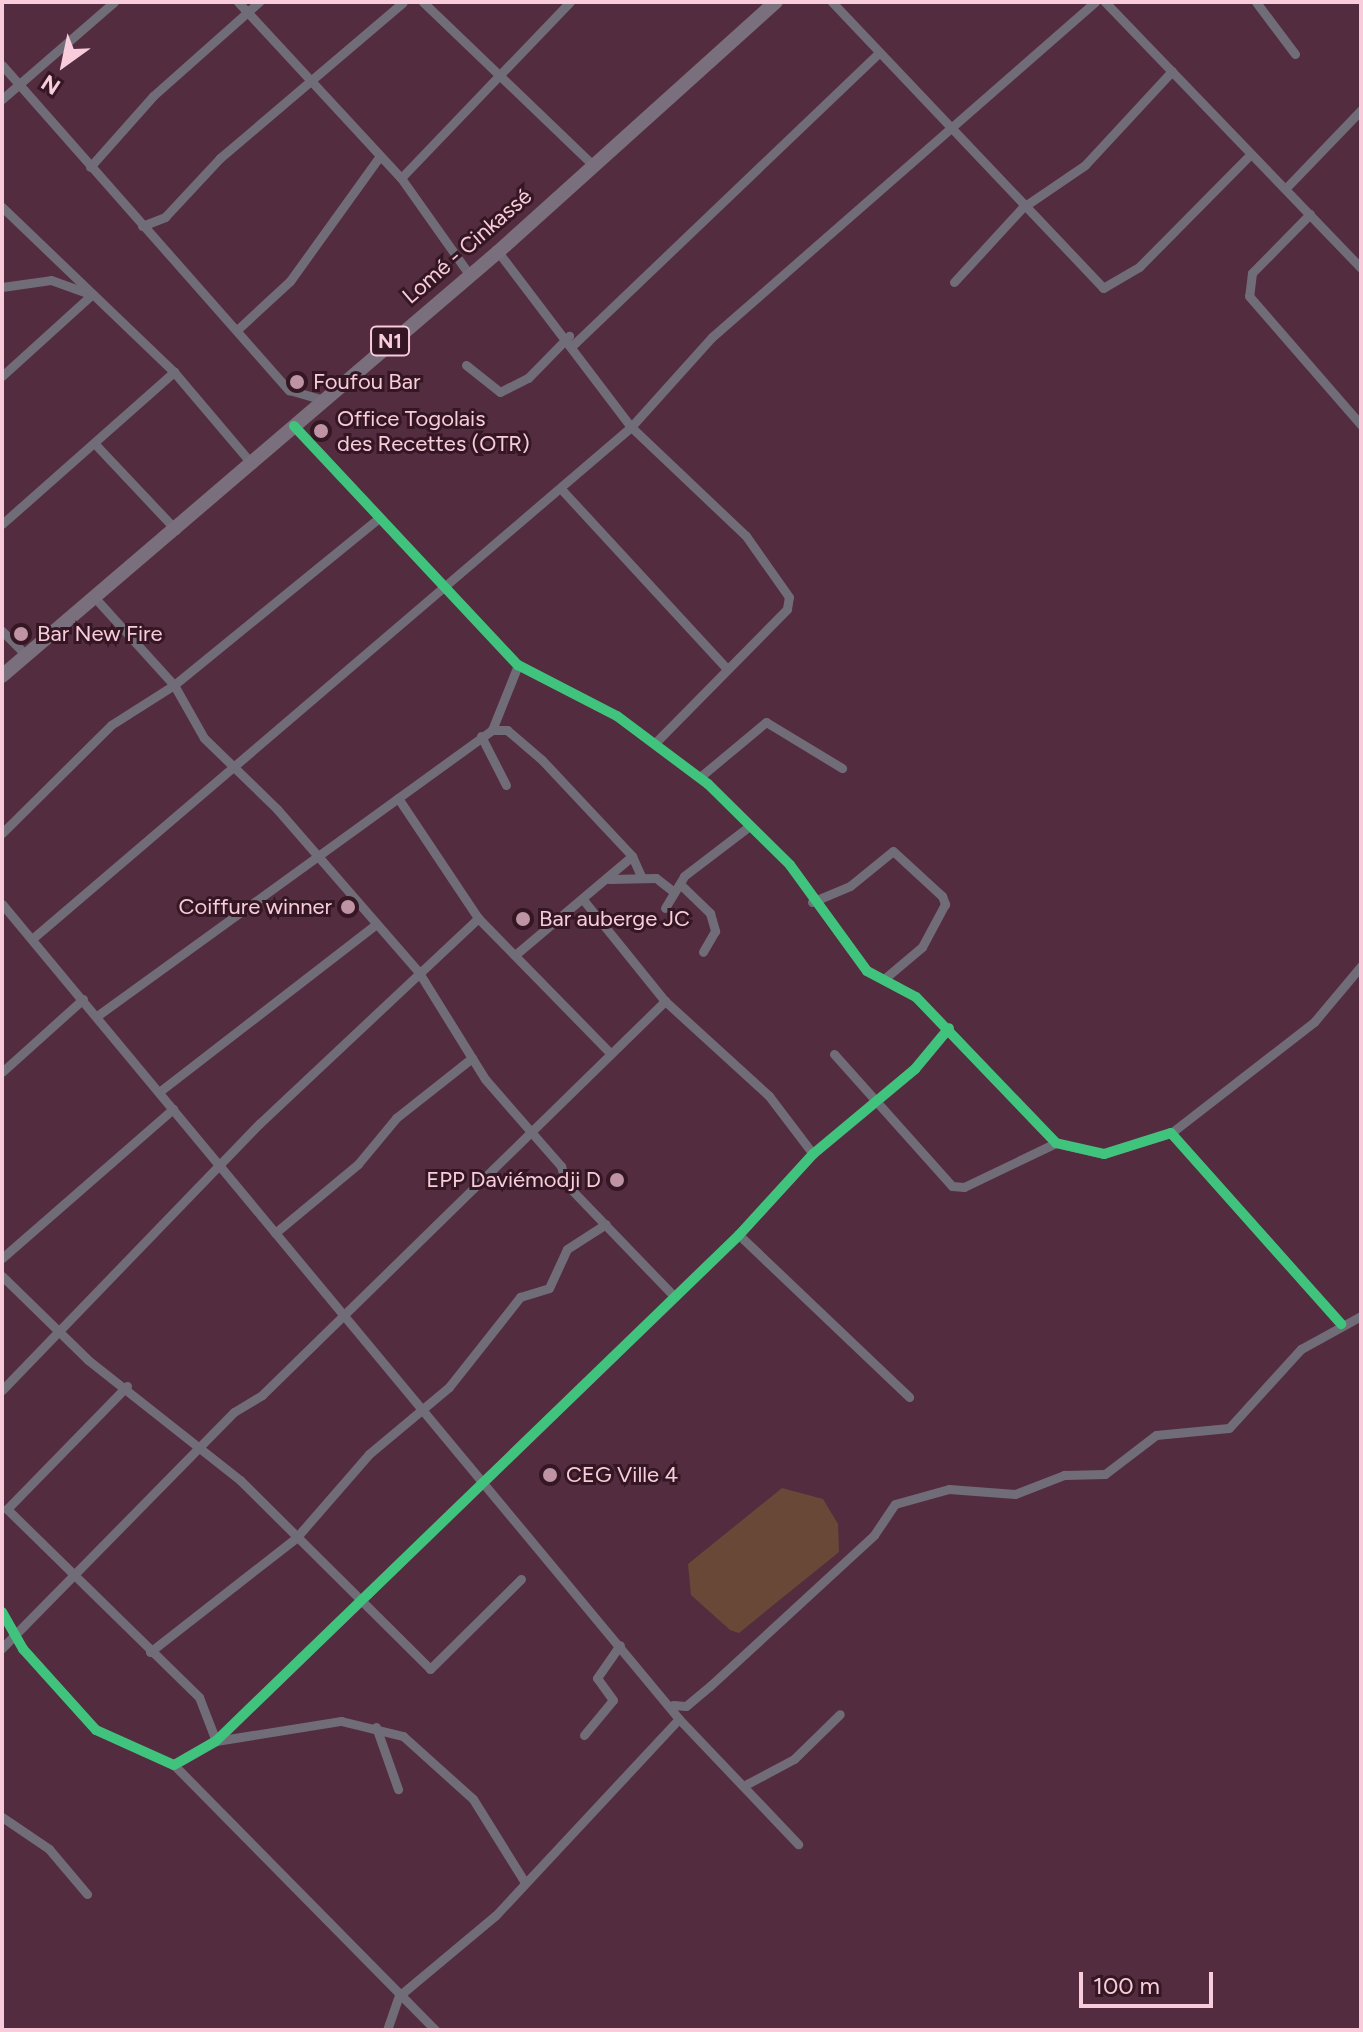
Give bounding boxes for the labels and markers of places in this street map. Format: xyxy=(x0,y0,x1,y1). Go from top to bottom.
place label: Foufou Bar xyxy=(313,369,420,395)
marker: Foufou Bar xyxy=(288,373,306,391)
place label: Office Togolais des Recettes (OTR) xyxy=(337,405,530,456)
marker: Office Togolais des Recettes (OTR) xyxy=(312,422,330,440)
place label: Bar New Fire xyxy=(37,621,162,647)
marker: Bar New Fire xyxy=(12,625,30,643)
place label: Coiffure winner xyxy=(179,894,332,920)
marker: Coiffure winner xyxy=(339,898,357,916)
place label: Bar auberge JC xyxy=(539,906,690,932)
marker: Bar auberge JC xyxy=(514,910,532,928)
place label: EPP Daviémodji D xyxy=(426,1167,601,1193)
marker: EPP Daviémodji D xyxy=(608,1171,626,1189)
place label: CEG Ville 4 xyxy=(566,1462,678,1488)
marker: CEG Ville 4 xyxy=(541,1466,559,1484)

